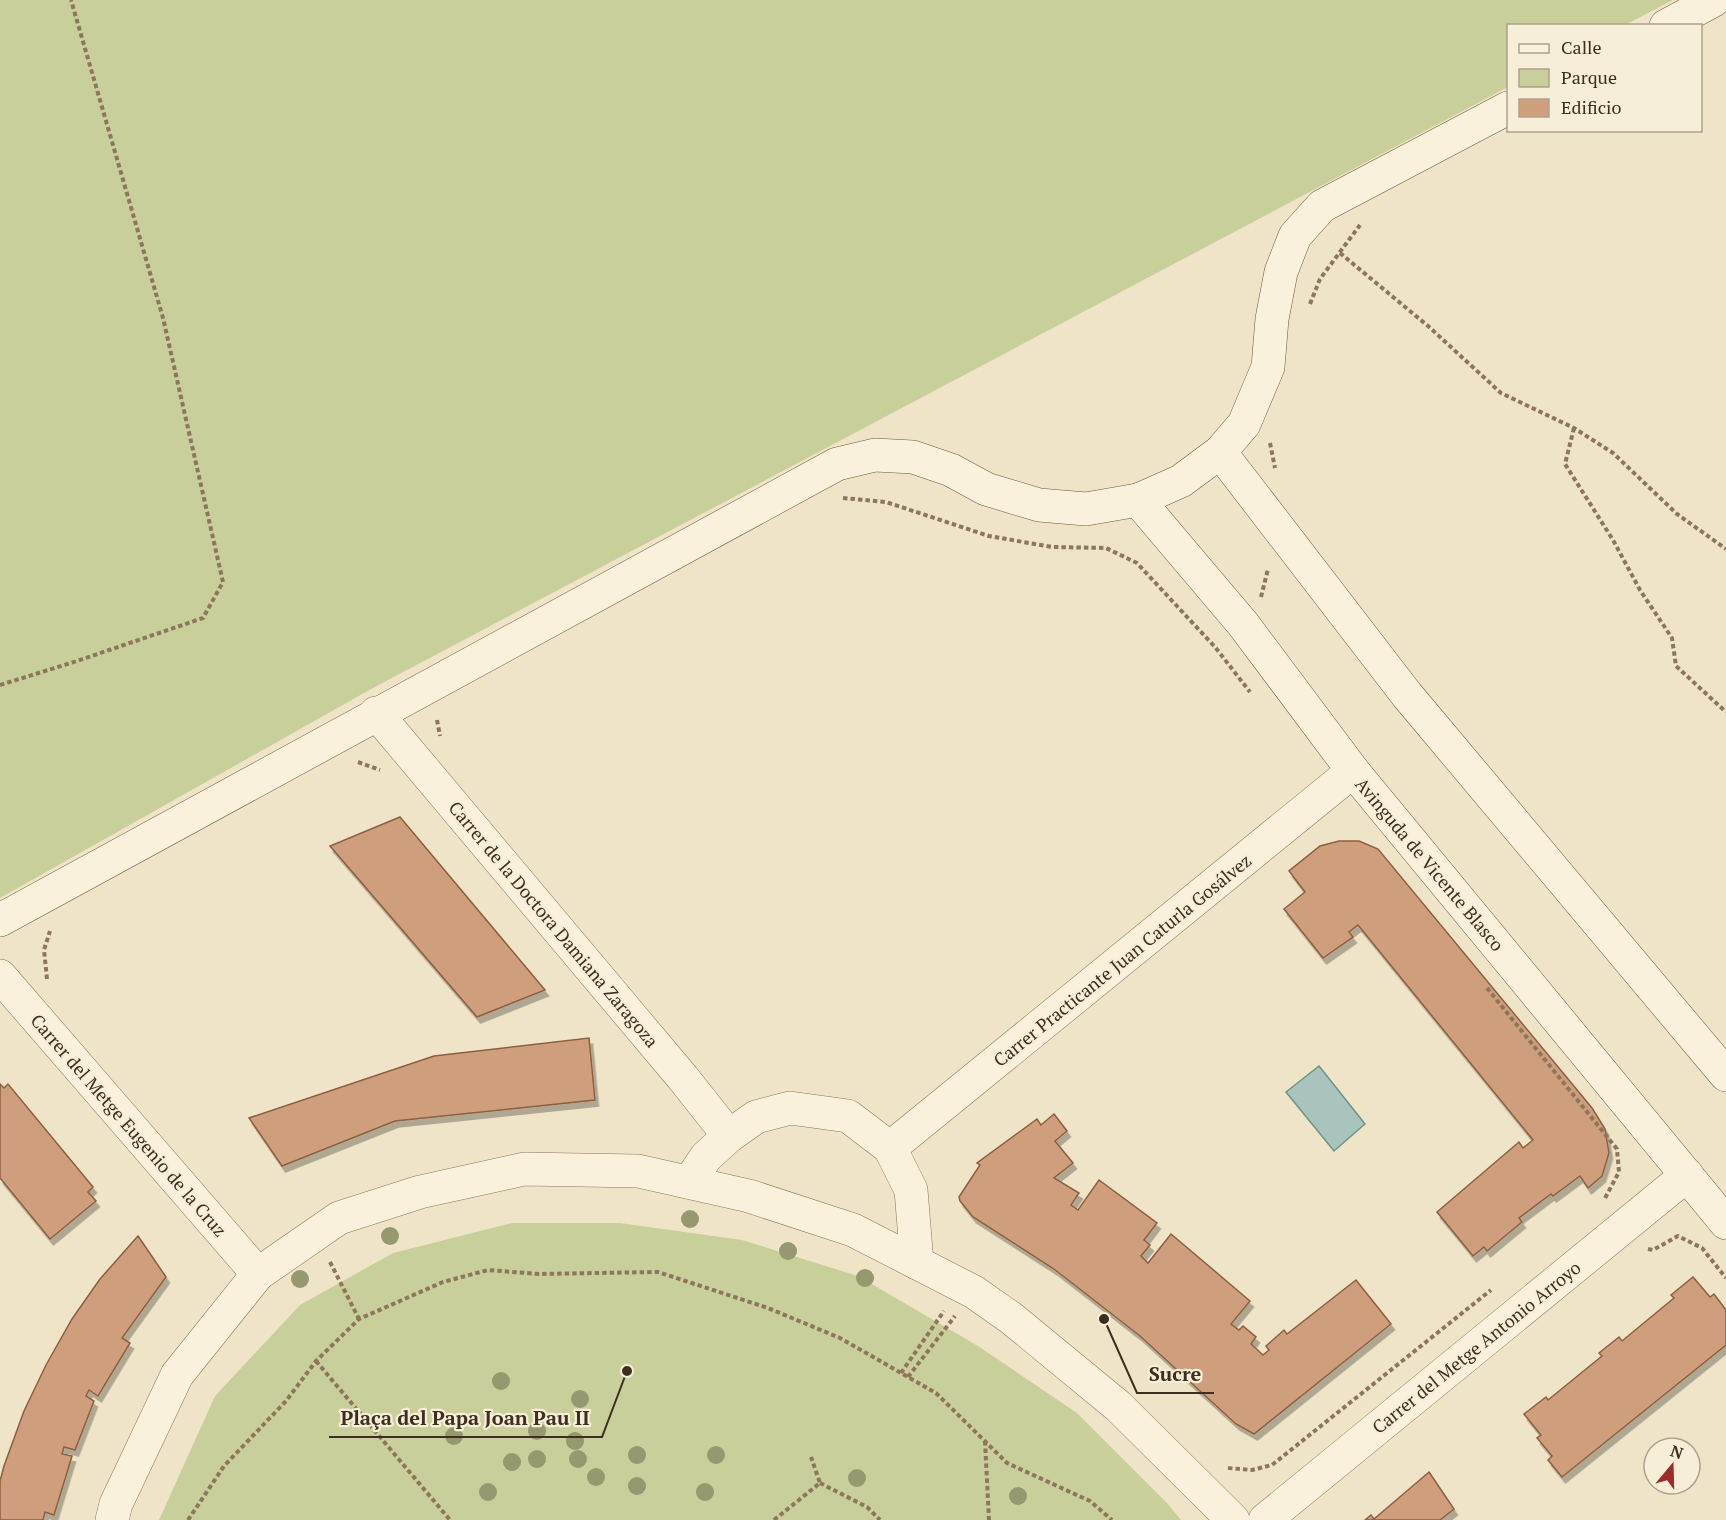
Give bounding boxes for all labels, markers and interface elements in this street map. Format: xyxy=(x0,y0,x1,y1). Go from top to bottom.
legend xyxy=(1507,24,1702,132)
text: Calle xyxy=(1561,35,1602,59)
text: Parque xyxy=(1561,65,1617,89)
text: Edificio xyxy=(1561,95,1621,119)
street label: Avinguda de Vicente Blasco xyxy=(1350,772,1510,956)
street label: Carrer de la Doctora Damiana Zaragoza xyxy=(444,796,664,1052)
street label: Carrer Practicante Juan Caturla Gosálvez xyxy=(988,848,1256,1072)
street label: Carrer del Metge Eugenio de la Cruz xyxy=(26,1009,232,1241)
street label: Carrer del Metge Antonio Arroyo xyxy=(1367,1255,1585,1439)
callout: Sucre xyxy=(1137,1355,1214,1393)
text: Sucre xyxy=(1149,1360,1202,1387)
callout: Plaça del Papa Joan Pau II xyxy=(329,1399,602,1437)
text: Plaça del Papa Joan Pau II xyxy=(340,1404,590,1431)
north arrow xyxy=(1642,1436,1702,1496)
text: N xyxy=(1668,1439,1686,1464)

